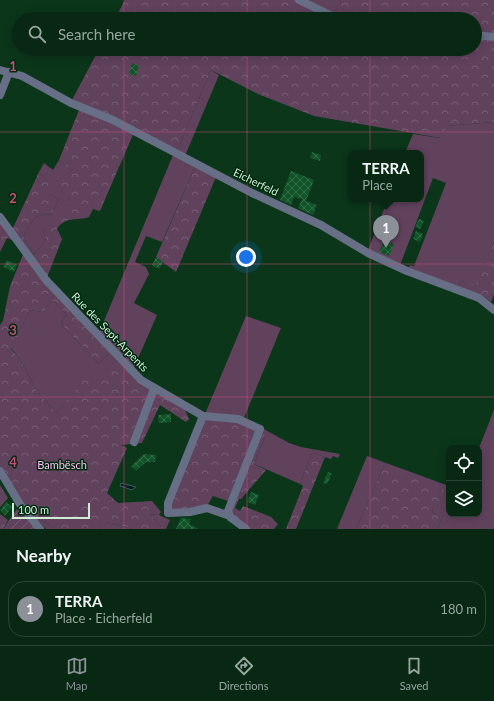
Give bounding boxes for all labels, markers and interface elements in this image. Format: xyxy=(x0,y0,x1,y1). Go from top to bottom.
search box xyxy=(12,12,482,56)
icon: search xyxy=(26,23,48,45)
text: Search here xyxy=(58,25,135,43)
text: 1 xyxy=(9,58,17,74)
popup xyxy=(348,150,424,202)
text: TERRA xyxy=(362,159,410,177)
street label: Eicherfeld xyxy=(232,165,281,198)
text: Place xyxy=(362,177,393,193)
text: 2 xyxy=(9,190,17,206)
pin: 1 xyxy=(373,215,399,248)
your location xyxy=(236,247,256,267)
street label: Rue des Sept-Arpents xyxy=(69,289,152,374)
text: 3 xyxy=(9,322,17,338)
map controls xyxy=(446,445,482,517)
button: locate xyxy=(446,445,482,481)
text: 4 xyxy=(9,454,17,470)
park label: Bambësch xyxy=(37,458,87,471)
button: layers xyxy=(446,481,482,517)
scale bar xyxy=(12,501,90,520)
text: 100 m xyxy=(18,503,49,516)
text: Nearby xyxy=(16,545,71,566)
text: TERRA xyxy=(55,592,102,610)
text: 1 xyxy=(26,601,34,617)
text: 180 m xyxy=(440,601,477,617)
text: Place · Eicherfeld xyxy=(55,610,153,626)
tab: Map xyxy=(66,655,88,692)
tab: Directions xyxy=(219,655,268,692)
tab: Saved xyxy=(400,655,428,692)

